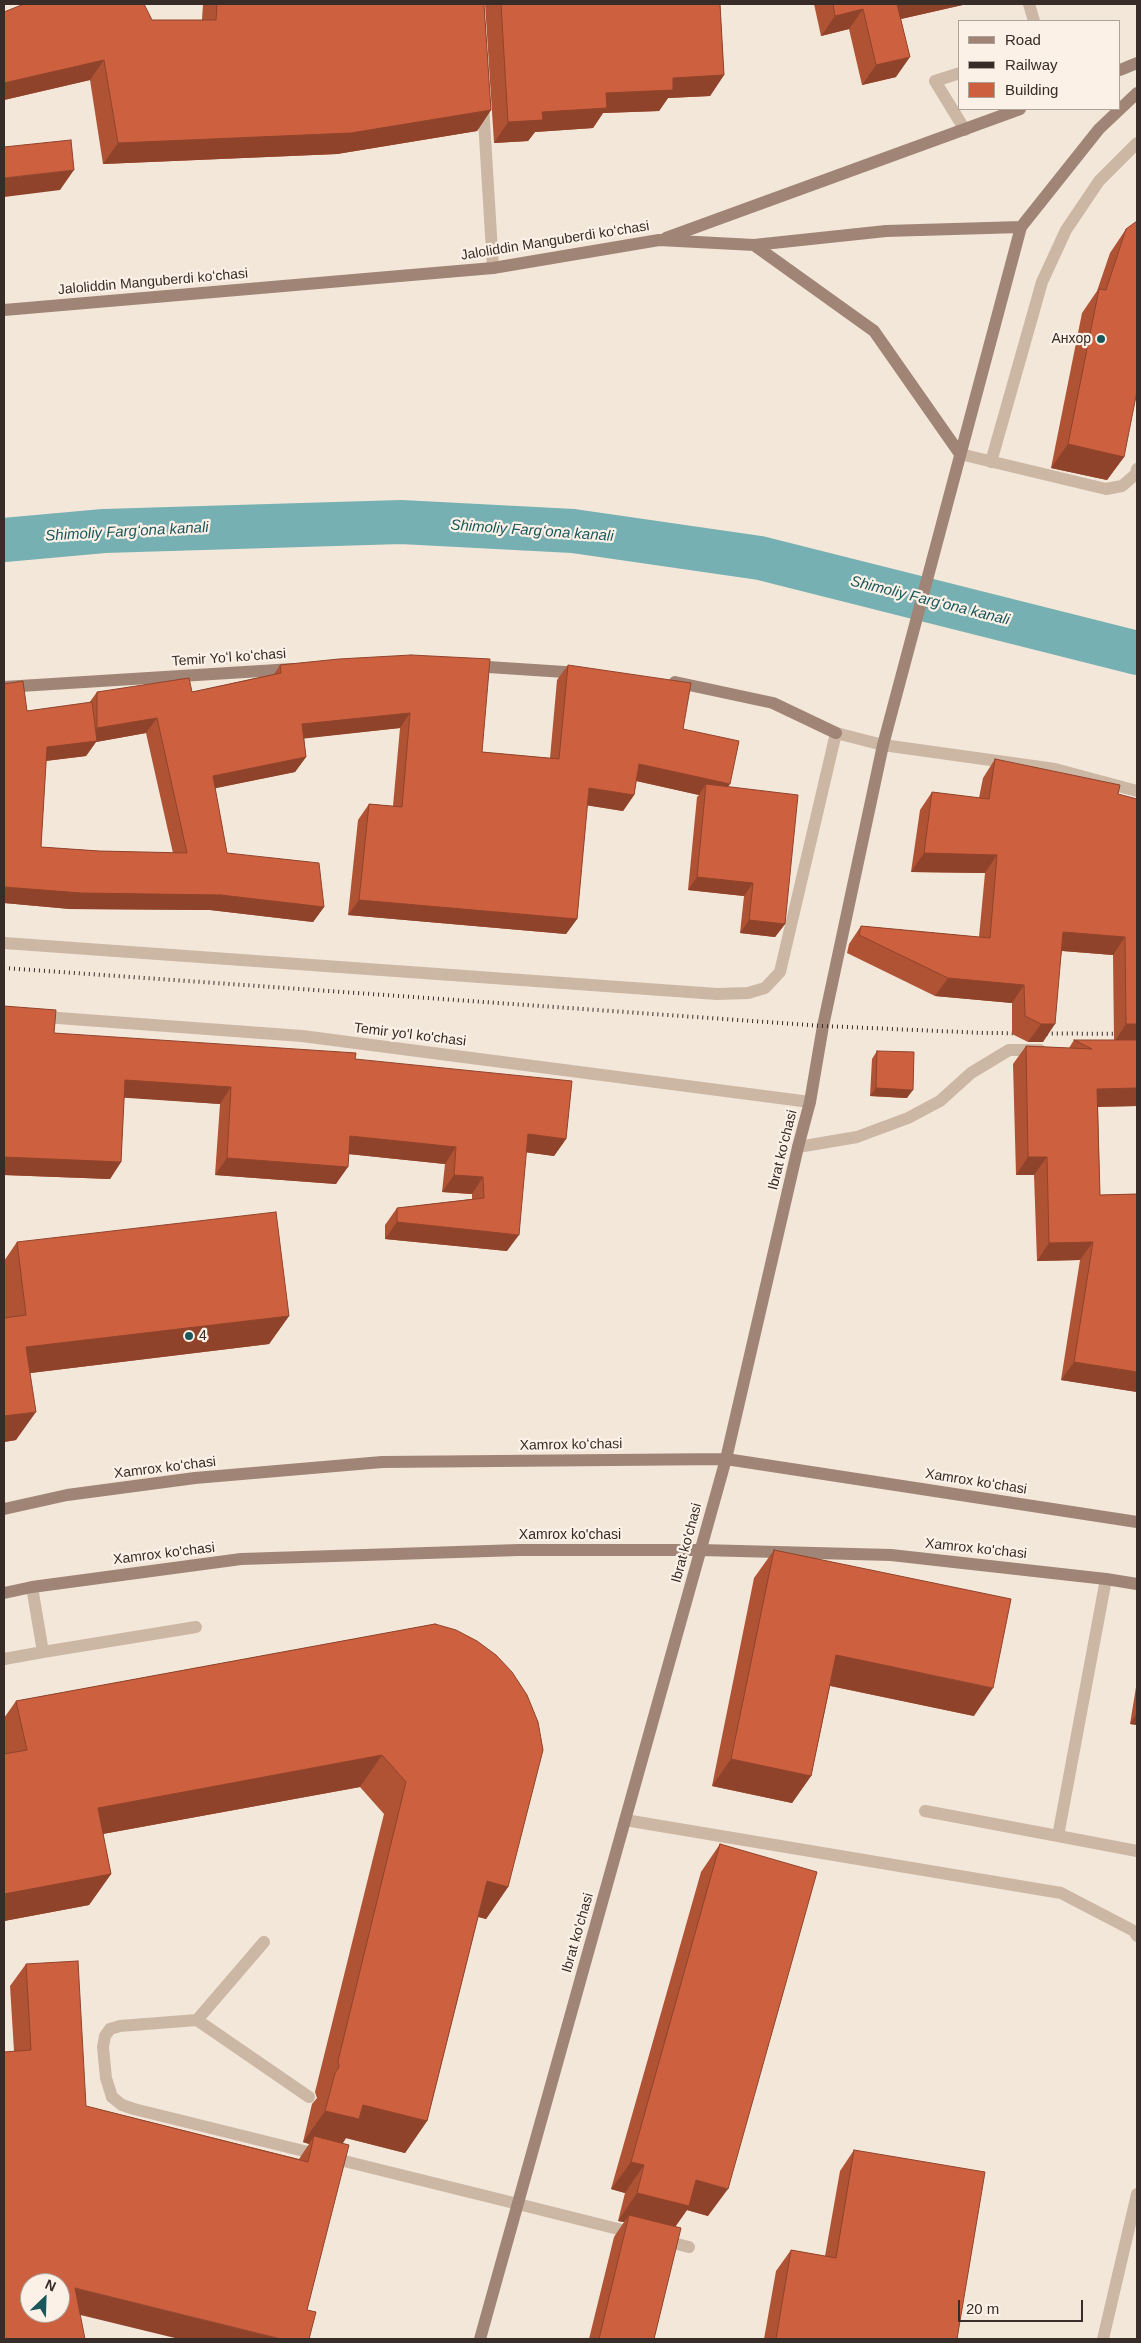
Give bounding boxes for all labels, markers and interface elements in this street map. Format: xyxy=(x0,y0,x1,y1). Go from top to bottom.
legend xyxy=(958,20,1121,110)
text: Road xyxy=(1005,31,1041,48)
text: Railway xyxy=(1005,56,1058,73)
text: Building xyxy=(1005,81,1058,98)
street label: Jaloliddin Manguberdi koʻchasi xyxy=(460,218,650,264)
street label: Jaloliddin Manguberdi koʻchasi xyxy=(57,265,249,299)
place label: Анхор xyxy=(1052,331,1091,347)
marker: Анхор xyxy=(1095,333,1107,345)
water label: Shimoliy Fargʻona kanali xyxy=(450,516,614,546)
water label: Shimoliy Fargʻona kanali xyxy=(45,519,209,545)
water label: Shimoliy Fargʻona kanali xyxy=(849,573,1011,629)
street label: Temir Yoʻl koʻchasi xyxy=(171,646,287,670)
street label: Temir yo'l ko'chasi xyxy=(353,1020,467,1050)
street label: Ibrat ko'chasi xyxy=(765,1108,801,1192)
place label: 4 xyxy=(199,1328,207,1344)
marker: 4 xyxy=(183,1330,195,1342)
street label: Xamrox koʻchasi xyxy=(520,1436,622,1454)
street label: Xamrox koʻchasi xyxy=(113,1453,217,1483)
street label: Xamrox koʻchasi xyxy=(924,1466,1028,1498)
street label: Ibrat ko'chasi xyxy=(668,1501,706,1585)
street label: Xamrox ko'chasi xyxy=(519,1527,621,1543)
street label: Xamrox ko'chasi xyxy=(924,1535,1028,1563)
street label: Xamrox ko'chasi xyxy=(112,1539,216,1569)
street label: Ibrat ko'chasi xyxy=(559,1891,597,1975)
north arrow xyxy=(20,2273,70,2323)
text: N xyxy=(43,2276,59,2295)
scale bar xyxy=(961,2290,1086,2322)
text: 20 m xyxy=(966,2300,999,2317)

